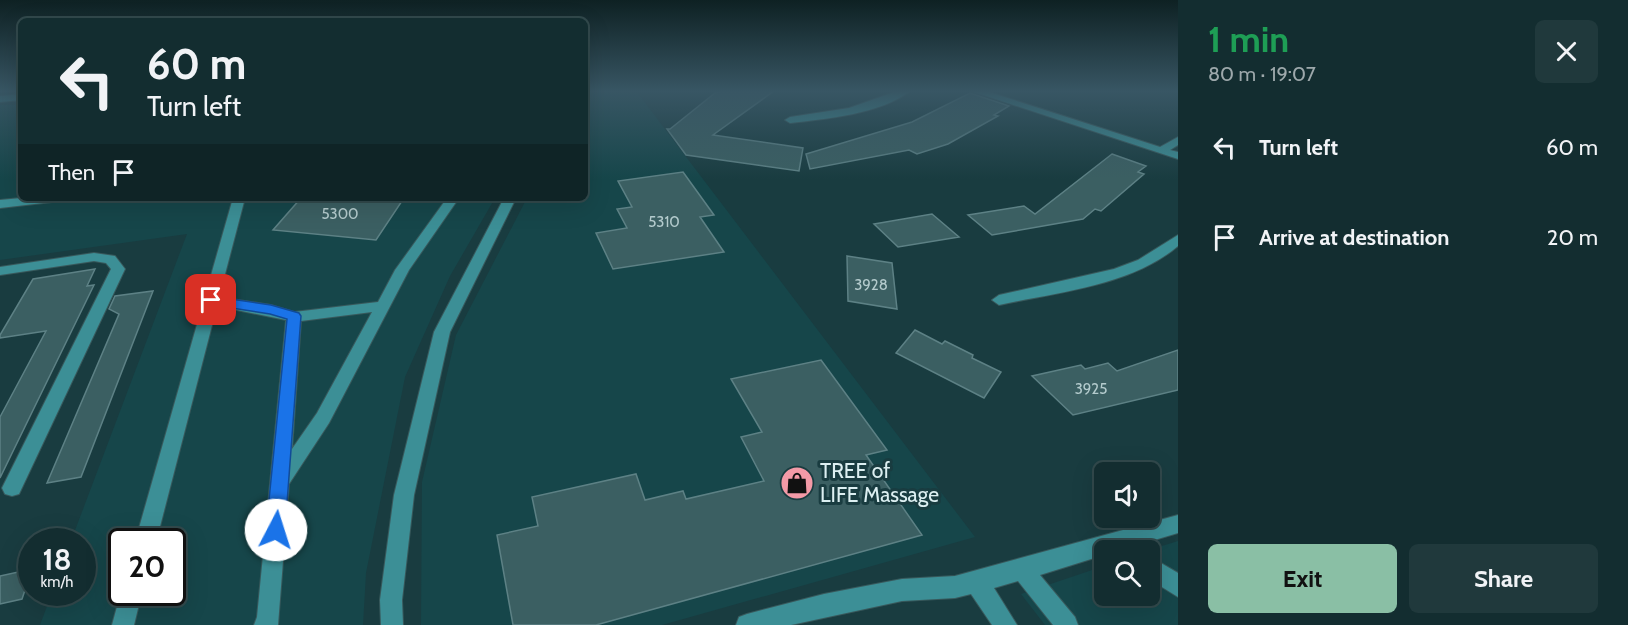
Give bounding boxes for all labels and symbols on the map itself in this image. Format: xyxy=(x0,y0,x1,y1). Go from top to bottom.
house number: 5300 xyxy=(321,205,359,223)
house number: 5310 xyxy=(648,213,680,231)
pin xyxy=(185,274,236,325)
house number: 3928 xyxy=(854,276,888,294)
house number: 3925 xyxy=(1075,380,1107,398)
place label: TREE of LIFE Massage xyxy=(820,458,939,507)
shop icon: TREE of LIFE Massage xyxy=(779,465,815,501)
position arrow xyxy=(244,498,308,562)
speed limit sign: 20 xyxy=(108,528,186,606)

